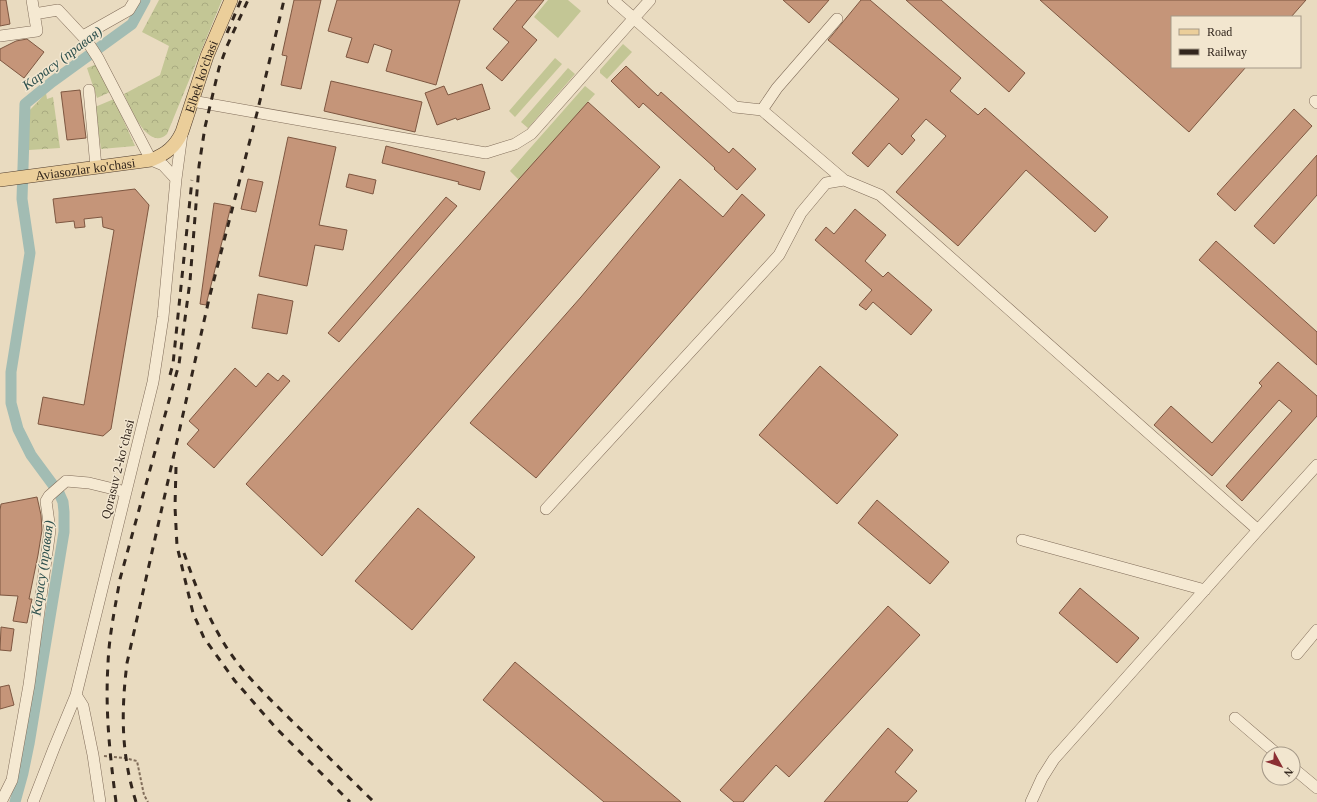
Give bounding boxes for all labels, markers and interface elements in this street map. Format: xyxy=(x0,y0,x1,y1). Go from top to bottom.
legend xyxy=(1171,16,1301,68)
water label: Карасу (правая) xyxy=(19,23,106,95)
text: Road xyxy=(1207,25,1232,39)
street label: Elbek ko'chasi xyxy=(182,38,221,115)
text: Railway xyxy=(1207,45,1247,59)
street label: Aviasozlar ko'chasi xyxy=(34,155,137,183)
street label: Qorasuv 2-koʻchasi xyxy=(98,417,137,521)
water label: Карасу (правая) xyxy=(28,519,58,618)
north arrow xyxy=(1261,746,1301,786)
text: N xyxy=(1281,766,1296,779)

